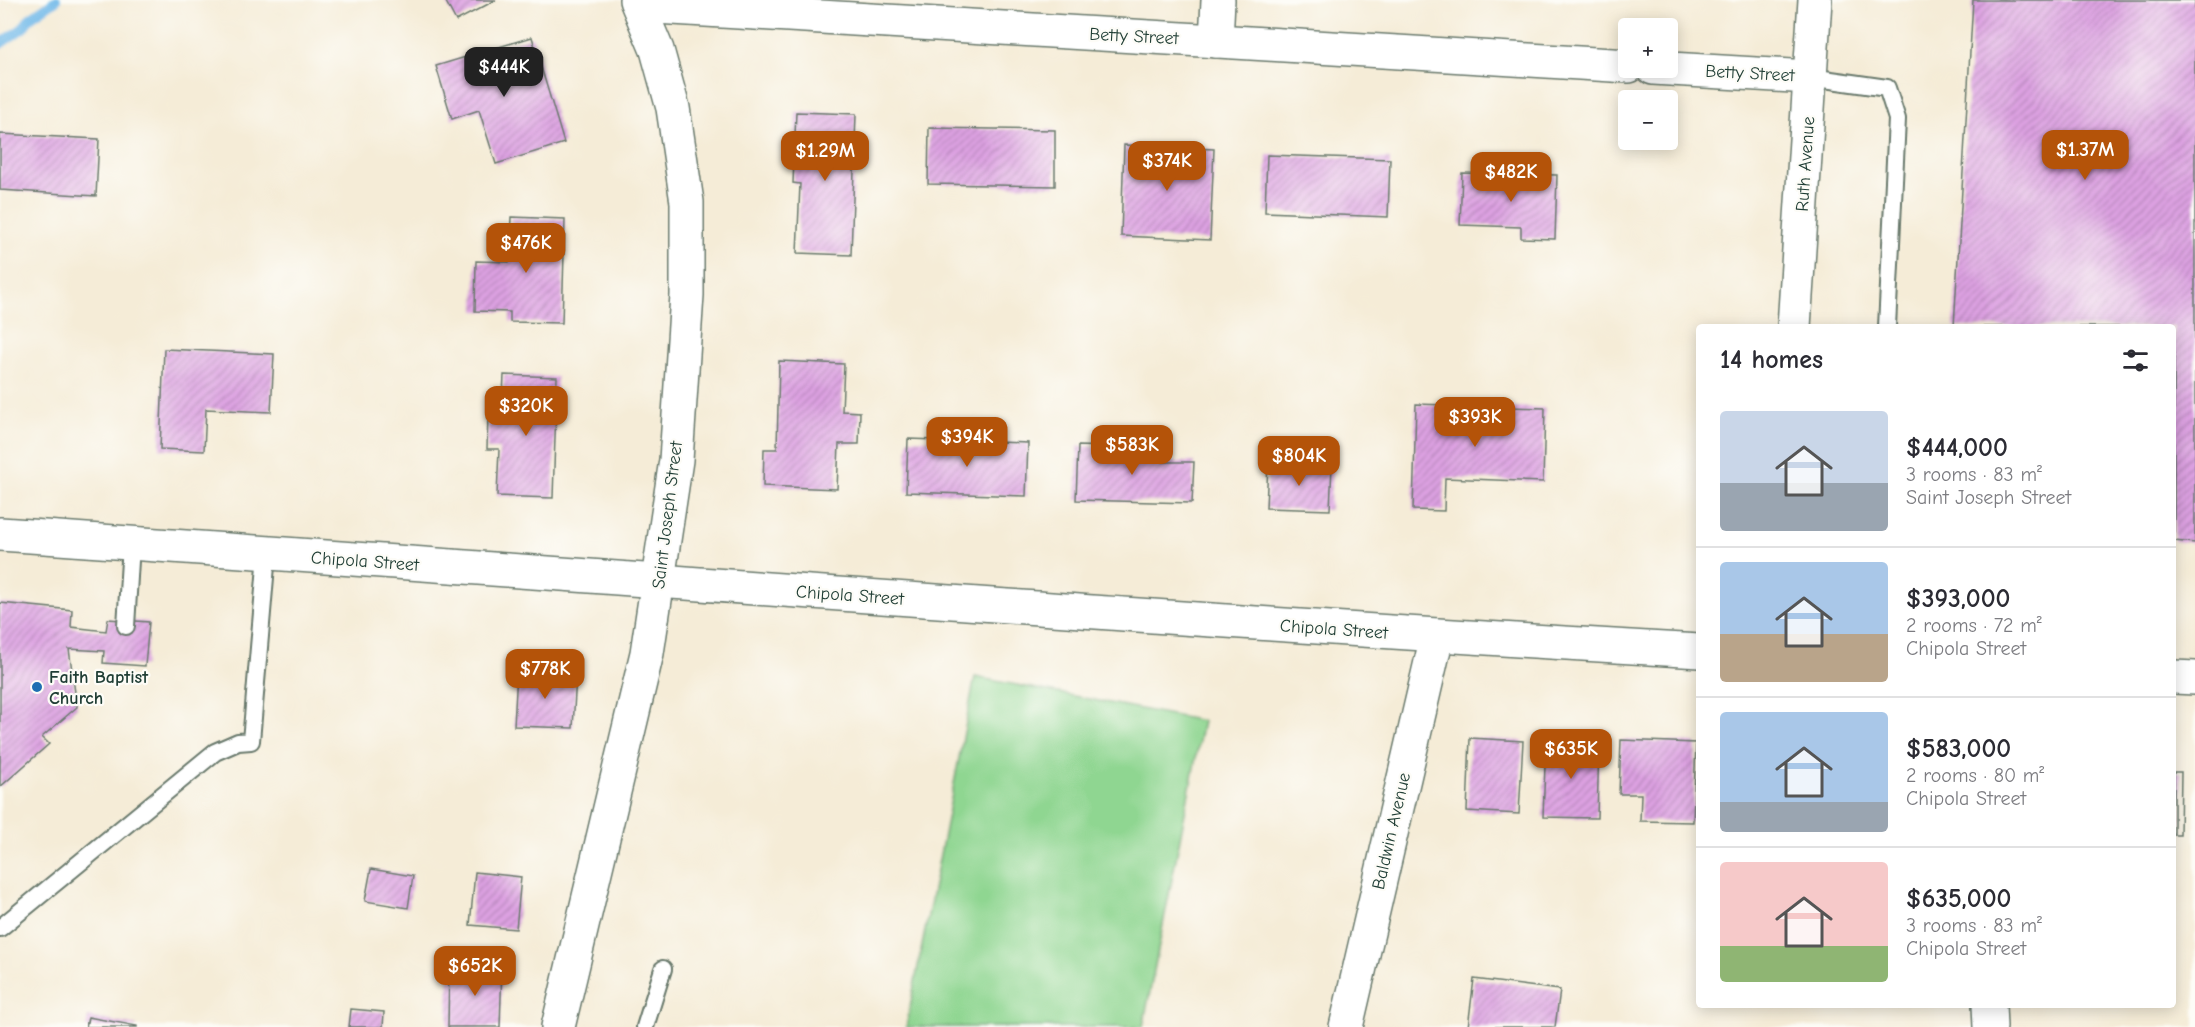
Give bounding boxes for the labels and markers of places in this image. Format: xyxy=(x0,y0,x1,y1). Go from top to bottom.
pin: $444K xyxy=(462,47,546,98)
pin: $1.37M xyxy=(2036,130,2134,181)
pin: $1.29M xyxy=(776,131,874,182)
pin: $374K xyxy=(1125,141,1209,192)
pin: $482K xyxy=(1469,152,1553,203)
pin: $476K xyxy=(484,223,568,274)
pin: $320K xyxy=(484,386,568,437)
pin: $393K xyxy=(1433,397,1517,448)
pin: $394K xyxy=(925,417,1009,468)
pin: $583K xyxy=(1090,425,1174,476)
pin: $804K xyxy=(1257,436,1341,487)
pin: $778K xyxy=(503,649,587,700)
place label: Faith Baptist Church xyxy=(49,667,149,709)
marker: Faith Baptist Church xyxy=(30,680,44,694)
pin: $635K xyxy=(1529,729,1613,780)
pin: $652K xyxy=(433,946,517,997)

